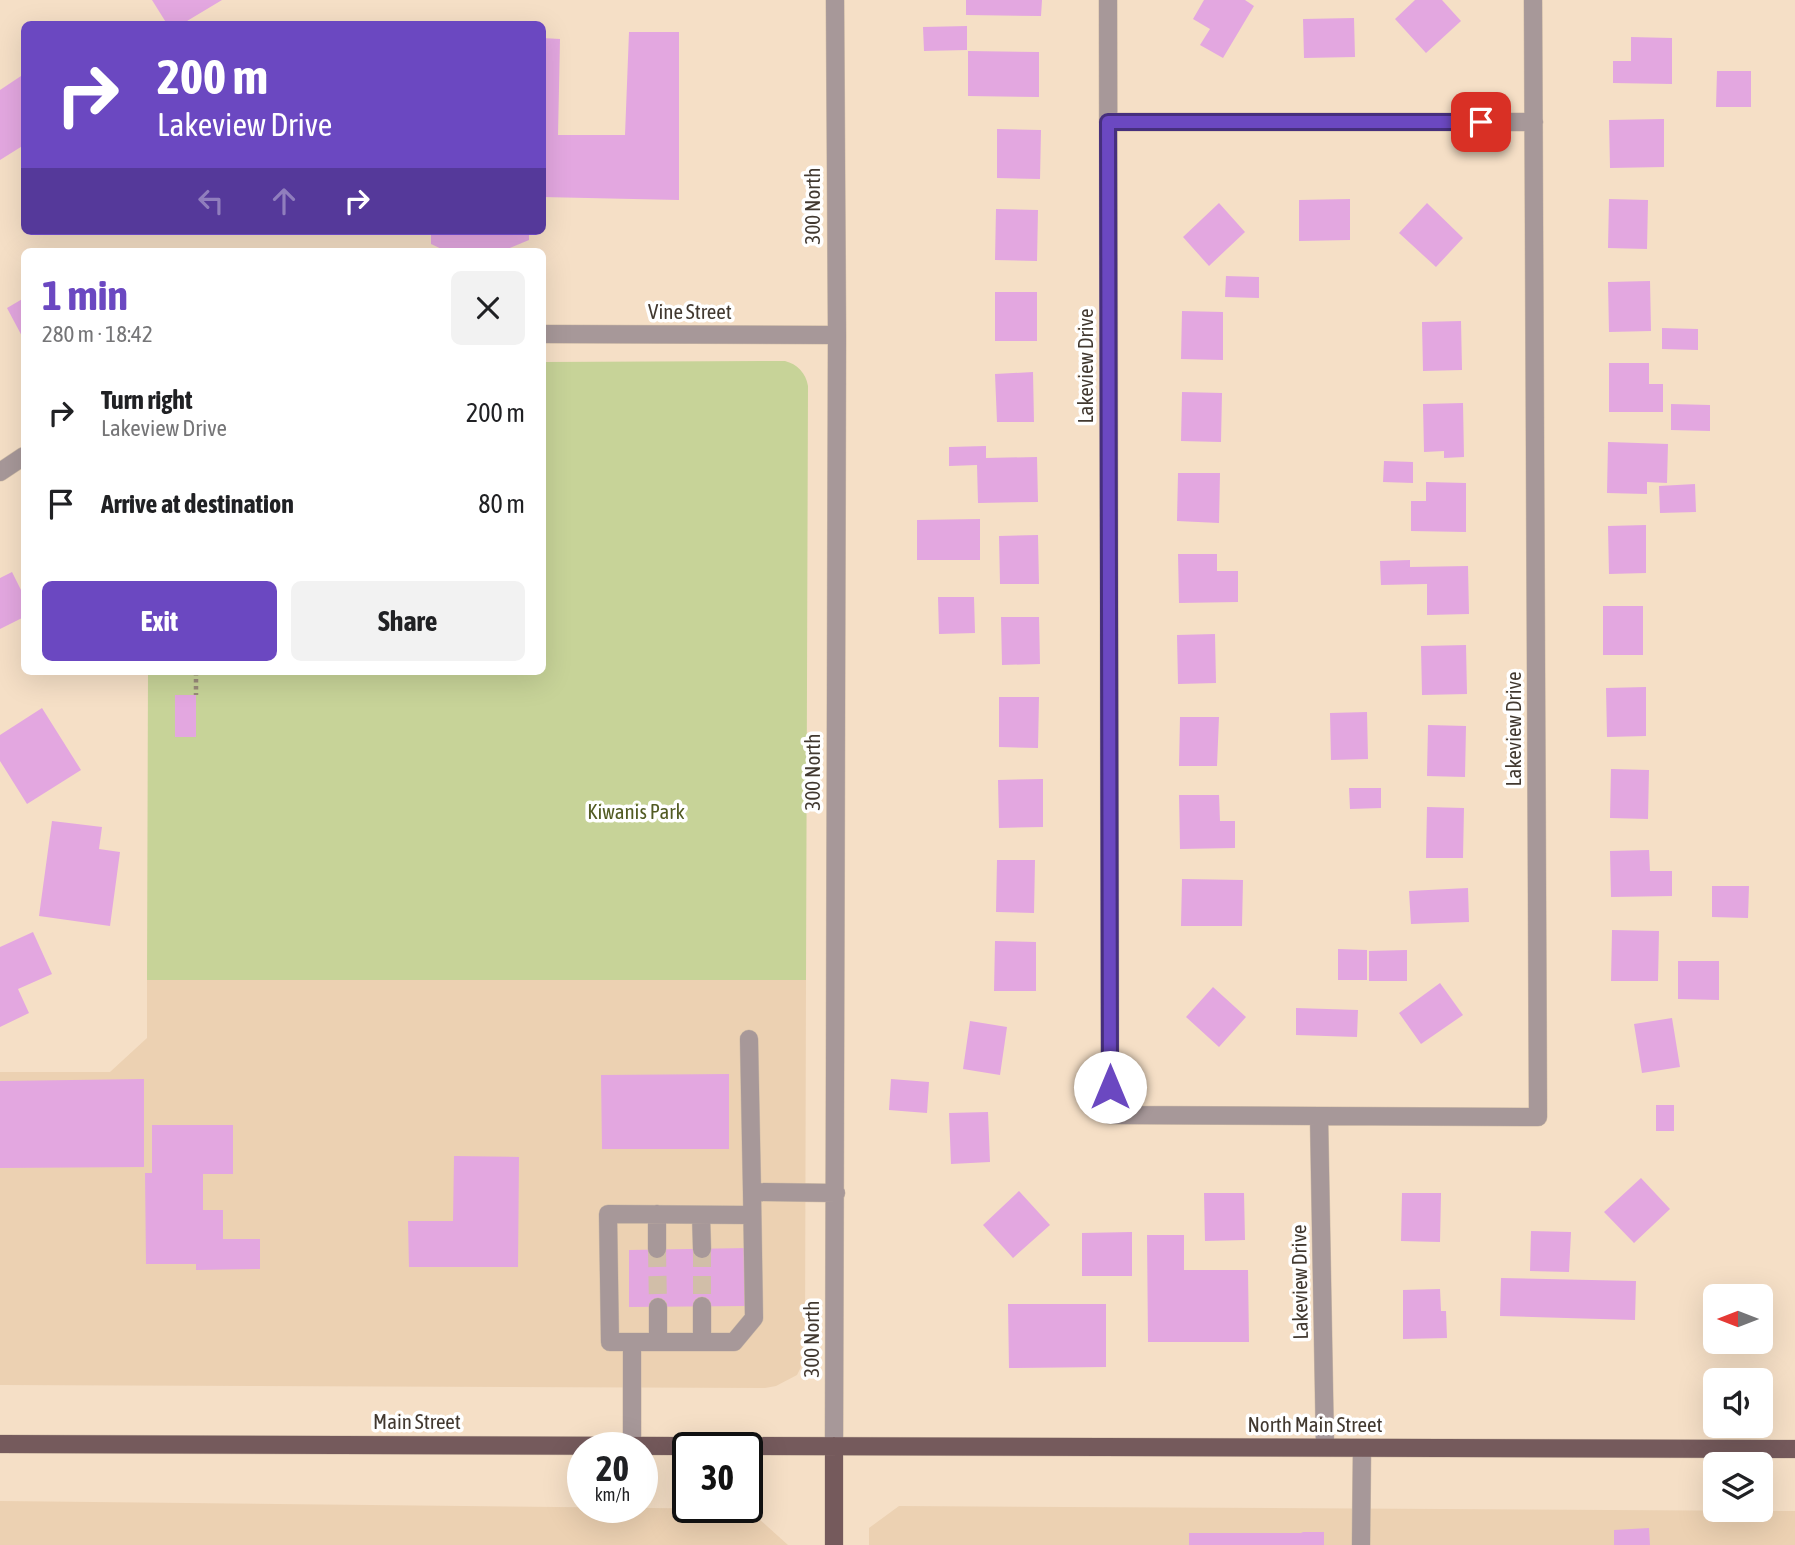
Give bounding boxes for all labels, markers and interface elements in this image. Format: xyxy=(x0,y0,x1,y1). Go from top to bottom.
text: 200 m xyxy=(157,48,268,104)
icon: right xyxy=(42,49,133,140)
pin xyxy=(1451,92,1511,152)
icon: arrive xyxy=(1462,103,1500,141)
text: Lakeview Drive xyxy=(157,106,332,143)
street label: 300 North xyxy=(800,168,824,244)
icon: left xyxy=(192,182,230,220)
icon: ahead xyxy=(265,182,303,220)
icon: right xyxy=(338,182,376,220)
text: 1 min xyxy=(42,271,128,319)
button: close xyxy=(451,271,525,345)
street label: Vine Street xyxy=(648,299,732,323)
street label: Lakeview Drive xyxy=(1073,308,1097,424)
text: 280 m · 18:42 xyxy=(42,321,153,347)
text: Turn right xyxy=(101,385,192,415)
icon: right xyxy=(42,394,80,432)
text: 200 m xyxy=(466,398,525,428)
text: Lakeview Drive xyxy=(101,415,227,441)
icon: arrive xyxy=(42,485,80,523)
text: Arrive at destination xyxy=(101,489,294,519)
text: 80 m xyxy=(478,489,525,519)
button: Exit xyxy=(42,581,277,661)
button: Share xyxy=(291,581,525,661)
street label: Lakeview Drive xyxy=(1501,671,1525,787)
street label: 300 North xyxy=(800,734,824,810)
park label: Kiwanis Park xyxy=(587,799,685,823)
position arrow xyxy=(1073,1050,1147,1124)
street label: Lakeview Drive xyxy=(1286,1224,1312,1340)
north arrow xyxy=(1703,1284,1773,1354)
map controls xyxy=(1703,1284,1773,1522)
street label: 300 North xyxy=(799,1301,823,1377)
button: sound xyxy=(1703,1368,1773,1438)
street label: Main Street xyxy=(373,1409,461,1433)
street label: North Main Street xyxy=(1247,1412,1383,1436)
speed limit sign: 30 xyxy=(672,1432,763,1523)
text: 20 xyxy=(596,1448,629,1488)
button: layers xyxy=(1703,1452,1773,1522)
text: km/h xyxy=(595,1484,630,1505)

